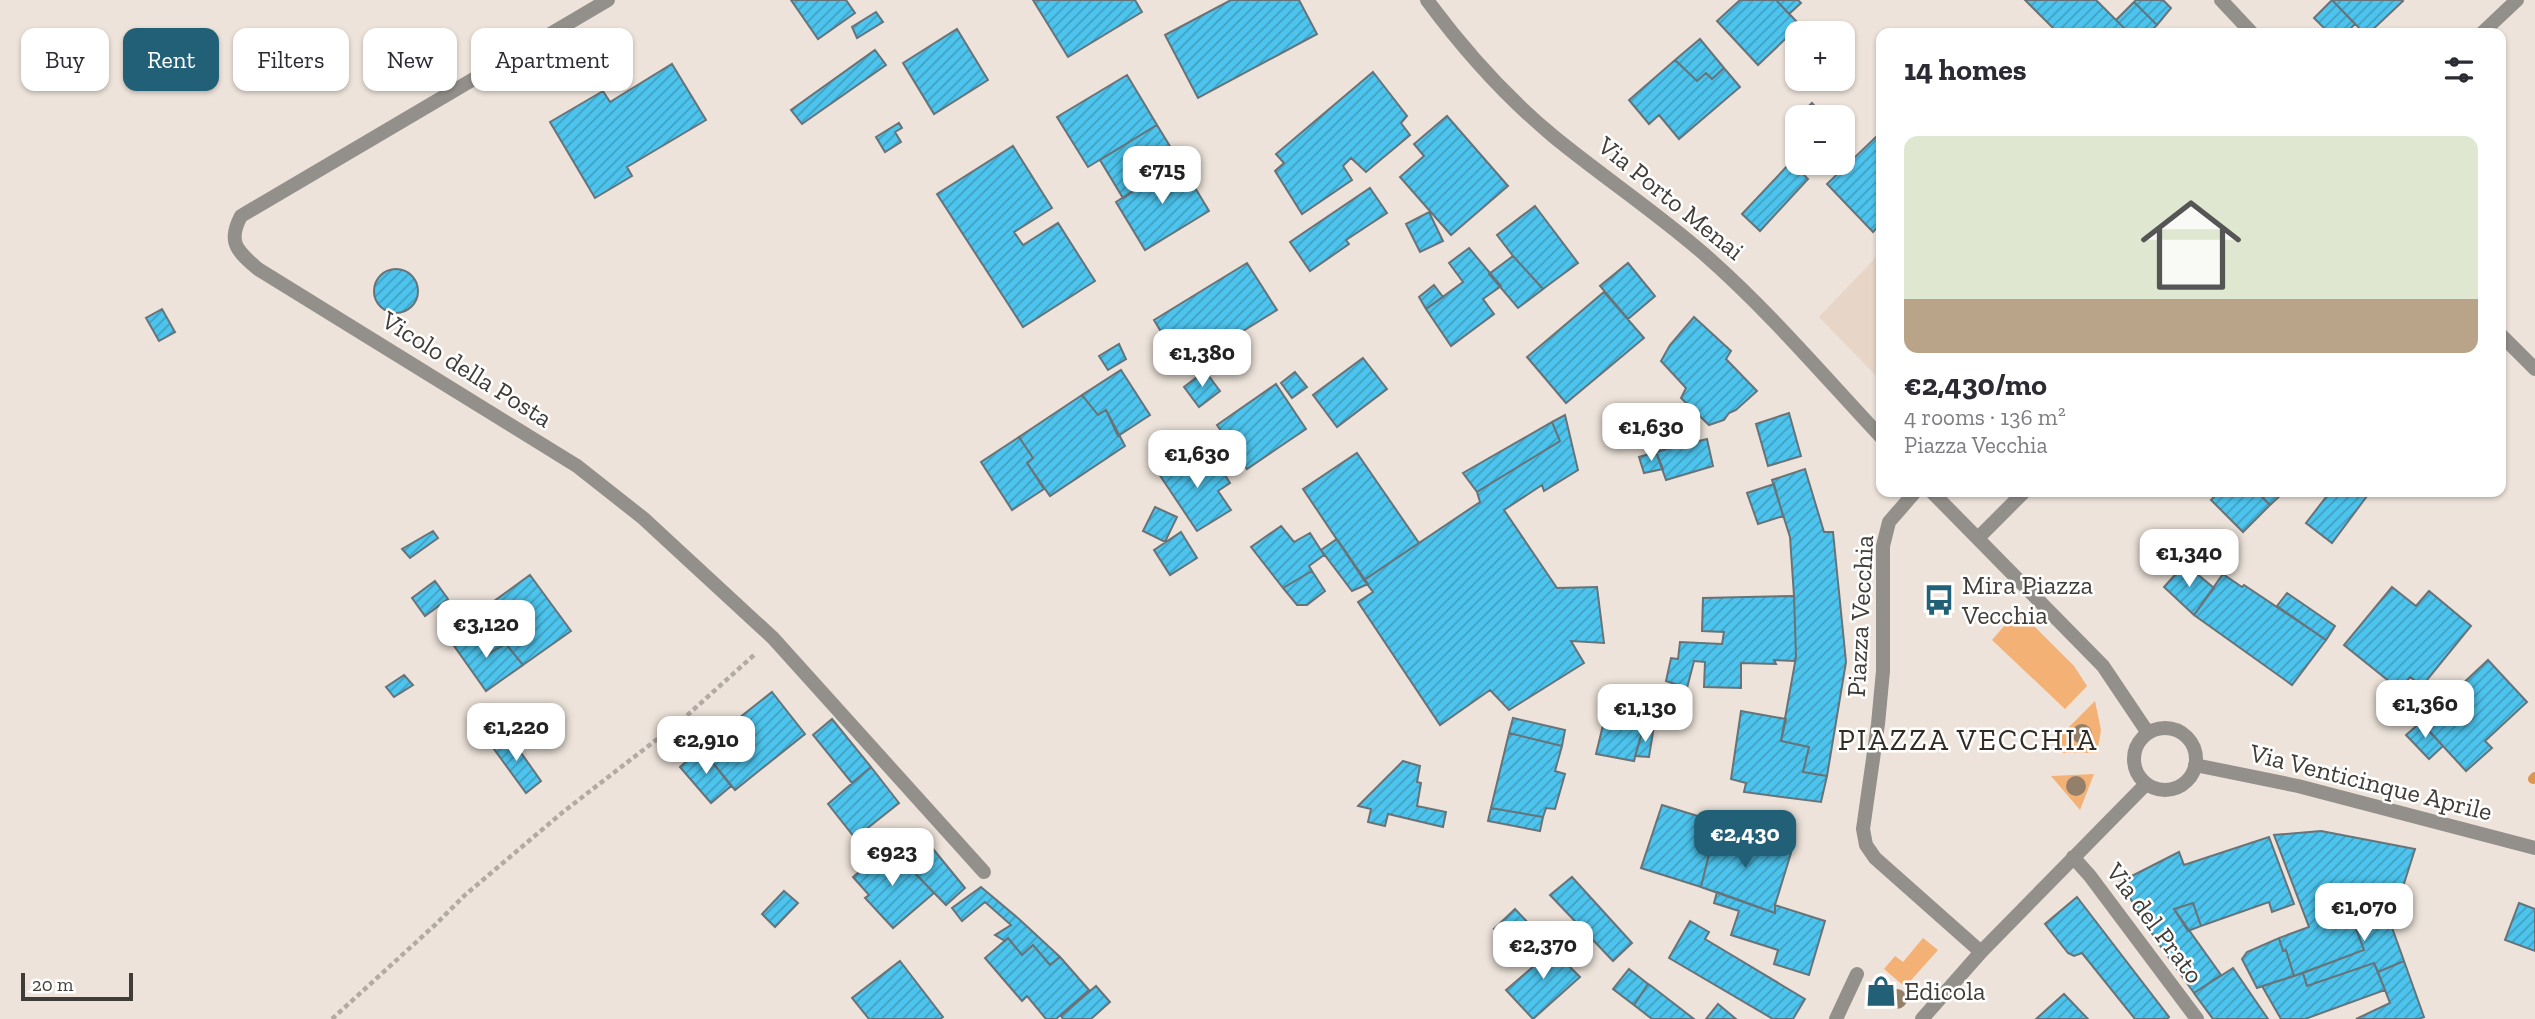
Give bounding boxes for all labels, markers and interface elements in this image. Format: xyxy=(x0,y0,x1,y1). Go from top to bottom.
map controls xyxy=(1785,21,1855,175)
button: + xyxy=(1785,21,1855,91)
chip: Buy xyxy=(21,28,109,91)
chip: Rent xyxy=(123,28,219,91)
chip: Filters xyxy=(233,28,349,91)
chip: New xyxy=(363,28,457,91)
chip: Apartment xyxy=(471,28,633,91)
icon: filters xyxy=(2440,51,2478,89)
text: 14 homes xyxy=(1904,52,2027,88)
button: − xyxy=(1785,105,1855,175)
street label: Via Porto Menai xyxy=(1591,129,1751,267)
pin: €715 xyxy=(1121,146,1203,206)
text: €715 xyxy=(1139,155,1185,183)
icon: home xyxy=(2128,182,2254,308)
street label: Vicolo della Posta xyxy=(375,303,559,435)
pin: €1,380 xyxy=(1145,330,1259,389)
text: €1,380 xyxy=(1169,338,1235,366)
text: €2,430/mo xyxy=(1904,367,2047,403)
text: 4 rooms · 136 m² xyxy=(1904,403,2066,431)
pin: €1,630 xyxy=(1594,404,1708,463)
text: €1,630 xyxy=(1618,412,1684,440)
pin: €1,630 xyxy=(1140,430,1254,490)
text: Piazza Vecchia xyxy=(1904,431,2048,459)
text: €1,630 xyxy=(1164,439,1230,467)
pin: €1,340 xyxy=(2132,530,2246,589)
street label: Piazza Vecchia xyxy=(1840,534,1880,698)
text: €1,340 xyxy=(2156,538,2222,566)
place label: Mira Piazza Vecchia xyxy=(1961,569,2093,631)
bus stop icon: Mira Piazza Vecchia xyxy=(1922,583,1956,617)
pin: €3,120 xyxy=(429,600,543,660)
text: €3,120 xyxy=(453,609,519,637)
pin: €1,360 xyxy=(2368,680,2482,740)
pin: €1,130 xyxy=(1588,684,1702,744)
text: €1,360 xyxy=(2392,689,2458,717)
text: €1,130 xyxy=(1614,693,1676,721)
pin: €1,220 xyxy=(459,704,573,763)
text: €1,220 xyxy=(483,712,549,740)
pin: €2,910 xyxy=(649,716,763,776)
district label: PIAZZA VECCHIA xyxy=(1838,722,2098,758)
text: €2,910 xyxy=(673,725,739,753)
street label: Via Venticinque Aprile xyxy=(2245,736,2496,828)
pin: €2,430 xyxy=(1688,810,1802,870)
text: €2,430 xyxy=(1710,819,1780,847)
pin: €923 xyxy=(851,828,933,888)
text: €923 xyxy=(867,837,917,865)
street label: Via del Prato xyxy=(2099,856,2211,990)
pin: €1,070 xyxy=(2307,884,2421,943)
text: €1,070 xyxy=(2331,892,2397,920)
pin: €2,370 xyxy=(1486,922,1600,981)
text: €2,370 xyxy=(1509,930,1577,958)
scale bar xyxy=(21,970,133,1002)
text: 20 m xyxy=(32,973,73,996)
shop icon: Edicola xyxy=(1864,974,1898,1008)
place label: Edicola xyxy=(1904,975,1986,1007)

